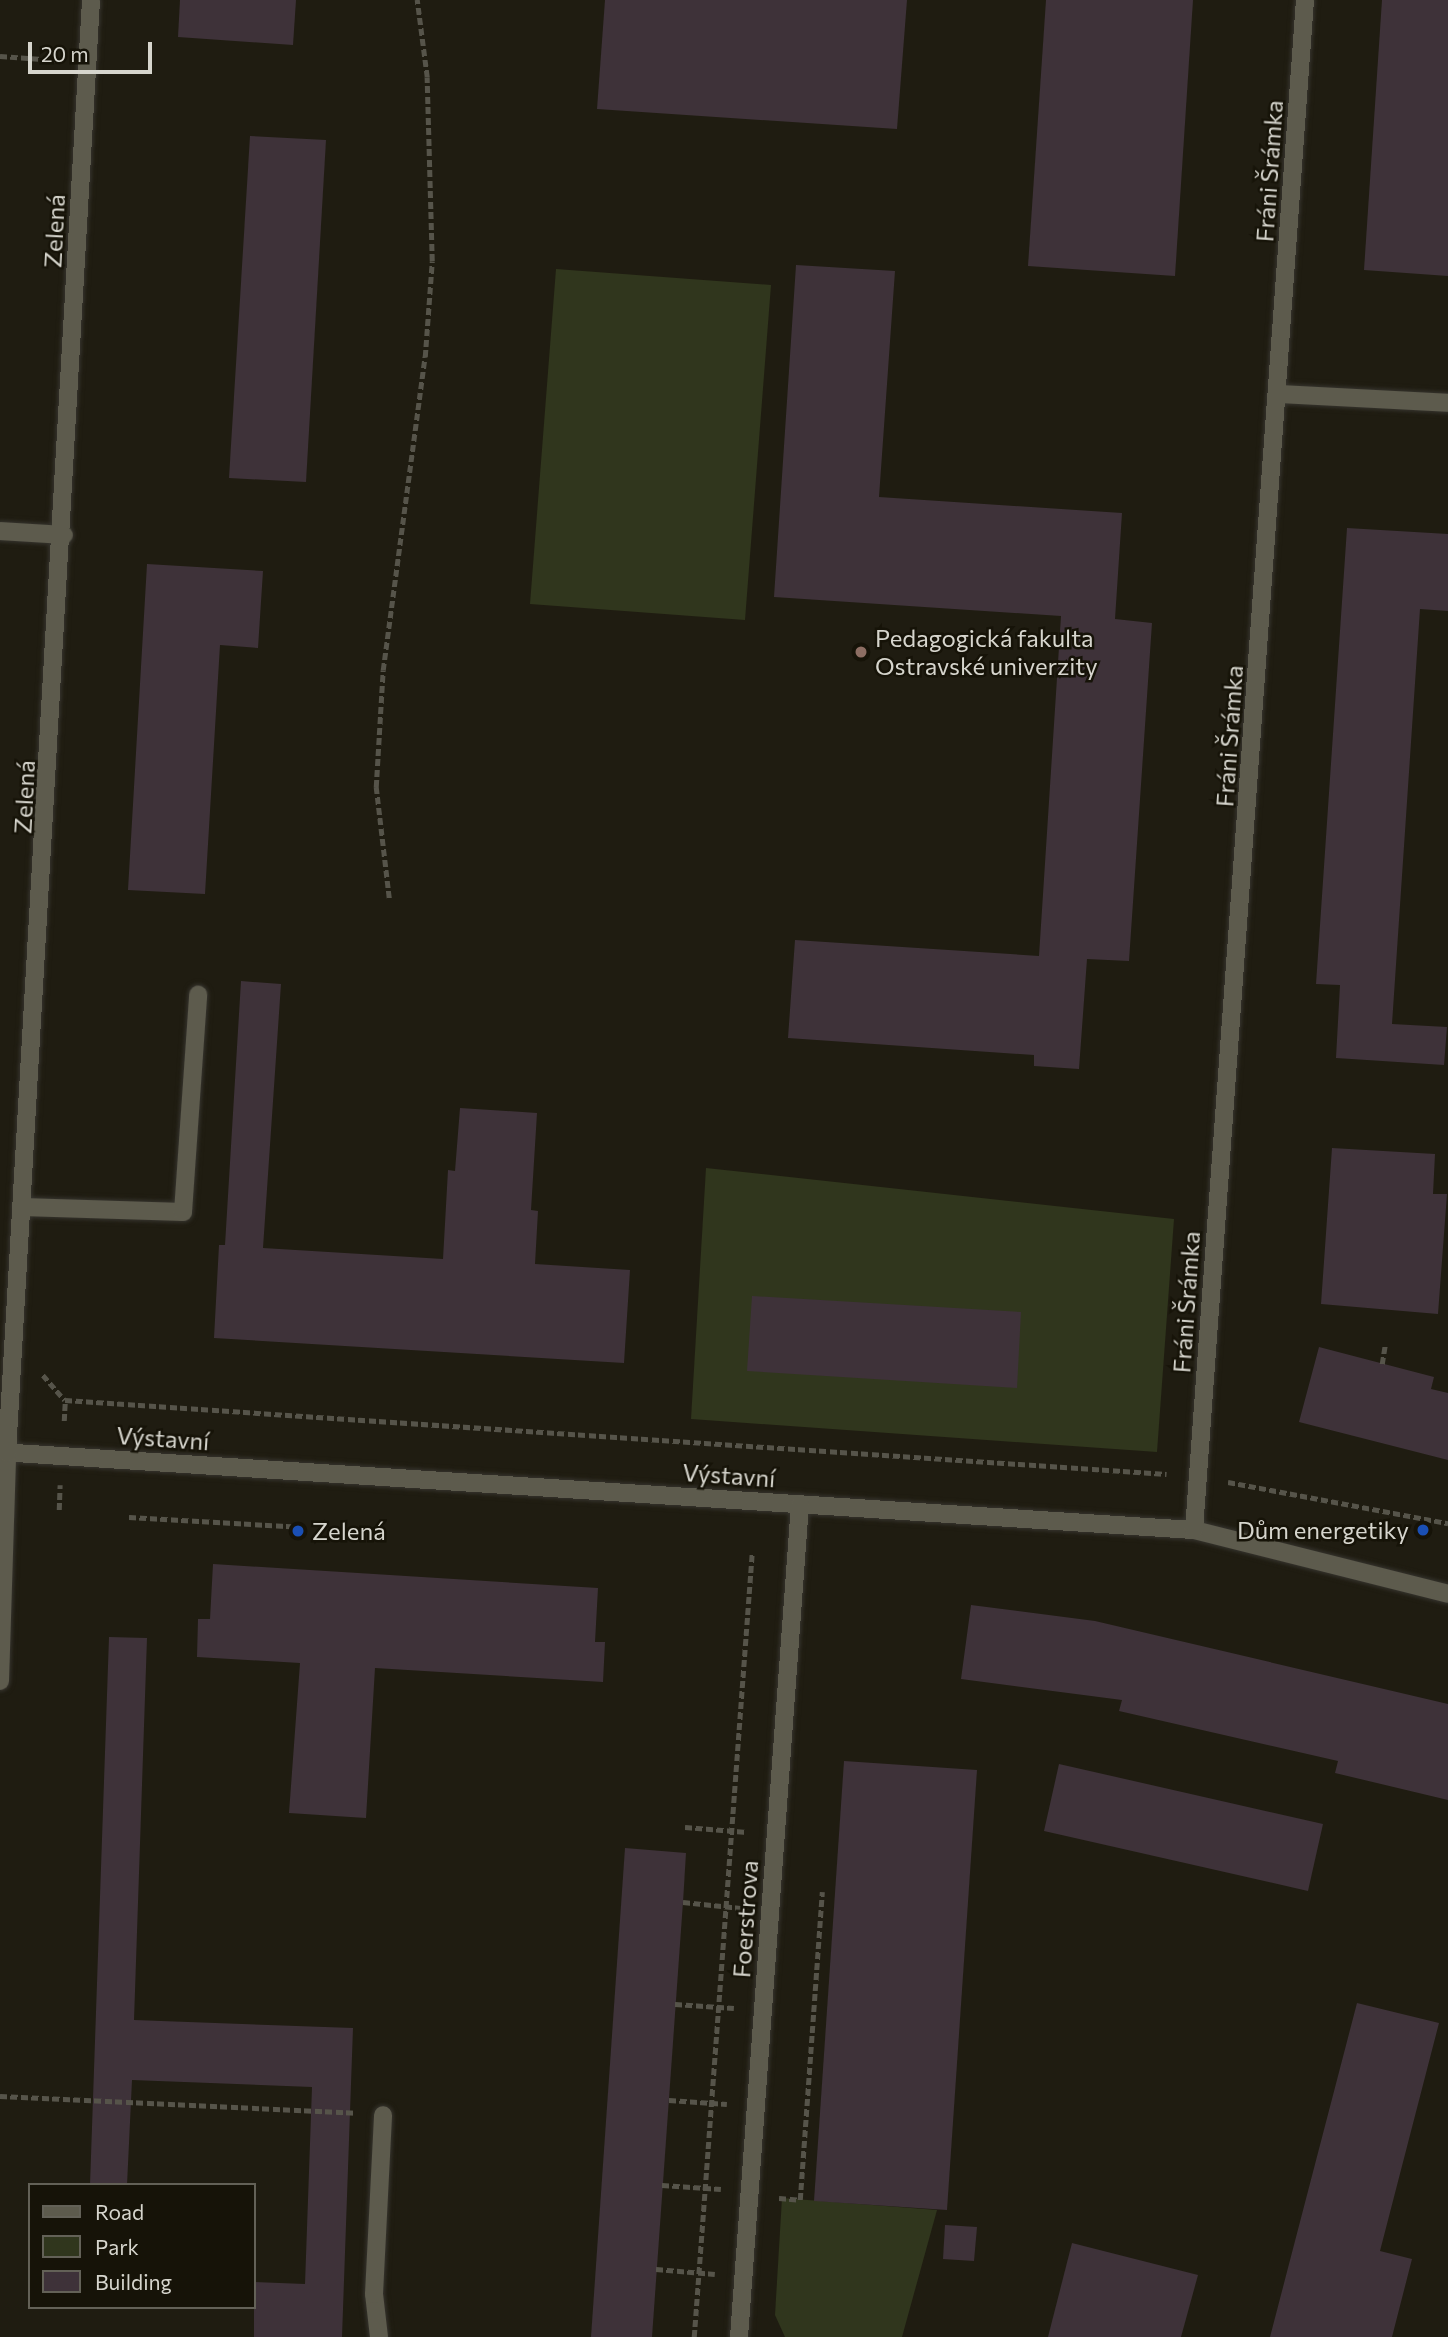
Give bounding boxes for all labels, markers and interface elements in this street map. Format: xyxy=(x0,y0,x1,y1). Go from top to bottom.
scale bar xyxy=(32,28,156,72)
text: 20 m xyxy=(41,41,89,66)
street label: Fráni Šrámka xyxy=(1250,99,1288,243)
street label: Zelená xyxy=(38,193,70,269)
place label: Pedagogická fakulta Ostravské univerzity xyxy=(875,624,1098,680)
marker: Pedagogická fakulta Ostravské univerzity xyxy=(853,644,869,660)
street label: Fráni Šrámka xyxy=(1210,664,1248,808)
street label: Zelená xyxy=(8,759,40,835)
street label: Fráni Šrámka xyxy=(1167,1230,1205,1374)
street label: Výstavní xyxy=(116,1420,210,1456)
street label: Výstavní xyxy=(682,1457,776,1493)
place label: Dům energetiky xyxy=(1237,1516,1409,1544)
place label: Zelená xyxy=(312,1517,386,1545)
marker: Dům energetiky xyxy=(1415,1522,1431,1538)
marker: Zelená xyxy=(290,1523,306,1539)
street label: Foerstrova xyxy=(727,1859,763,1979)
legend xyxy=(28,2183,256,2309)
text: Road xyxy=(95,2199,144,2224)
text: Park xyxy=(95,2234,139,2259)
text: Building xyxy=(95,2269,172,2294)

